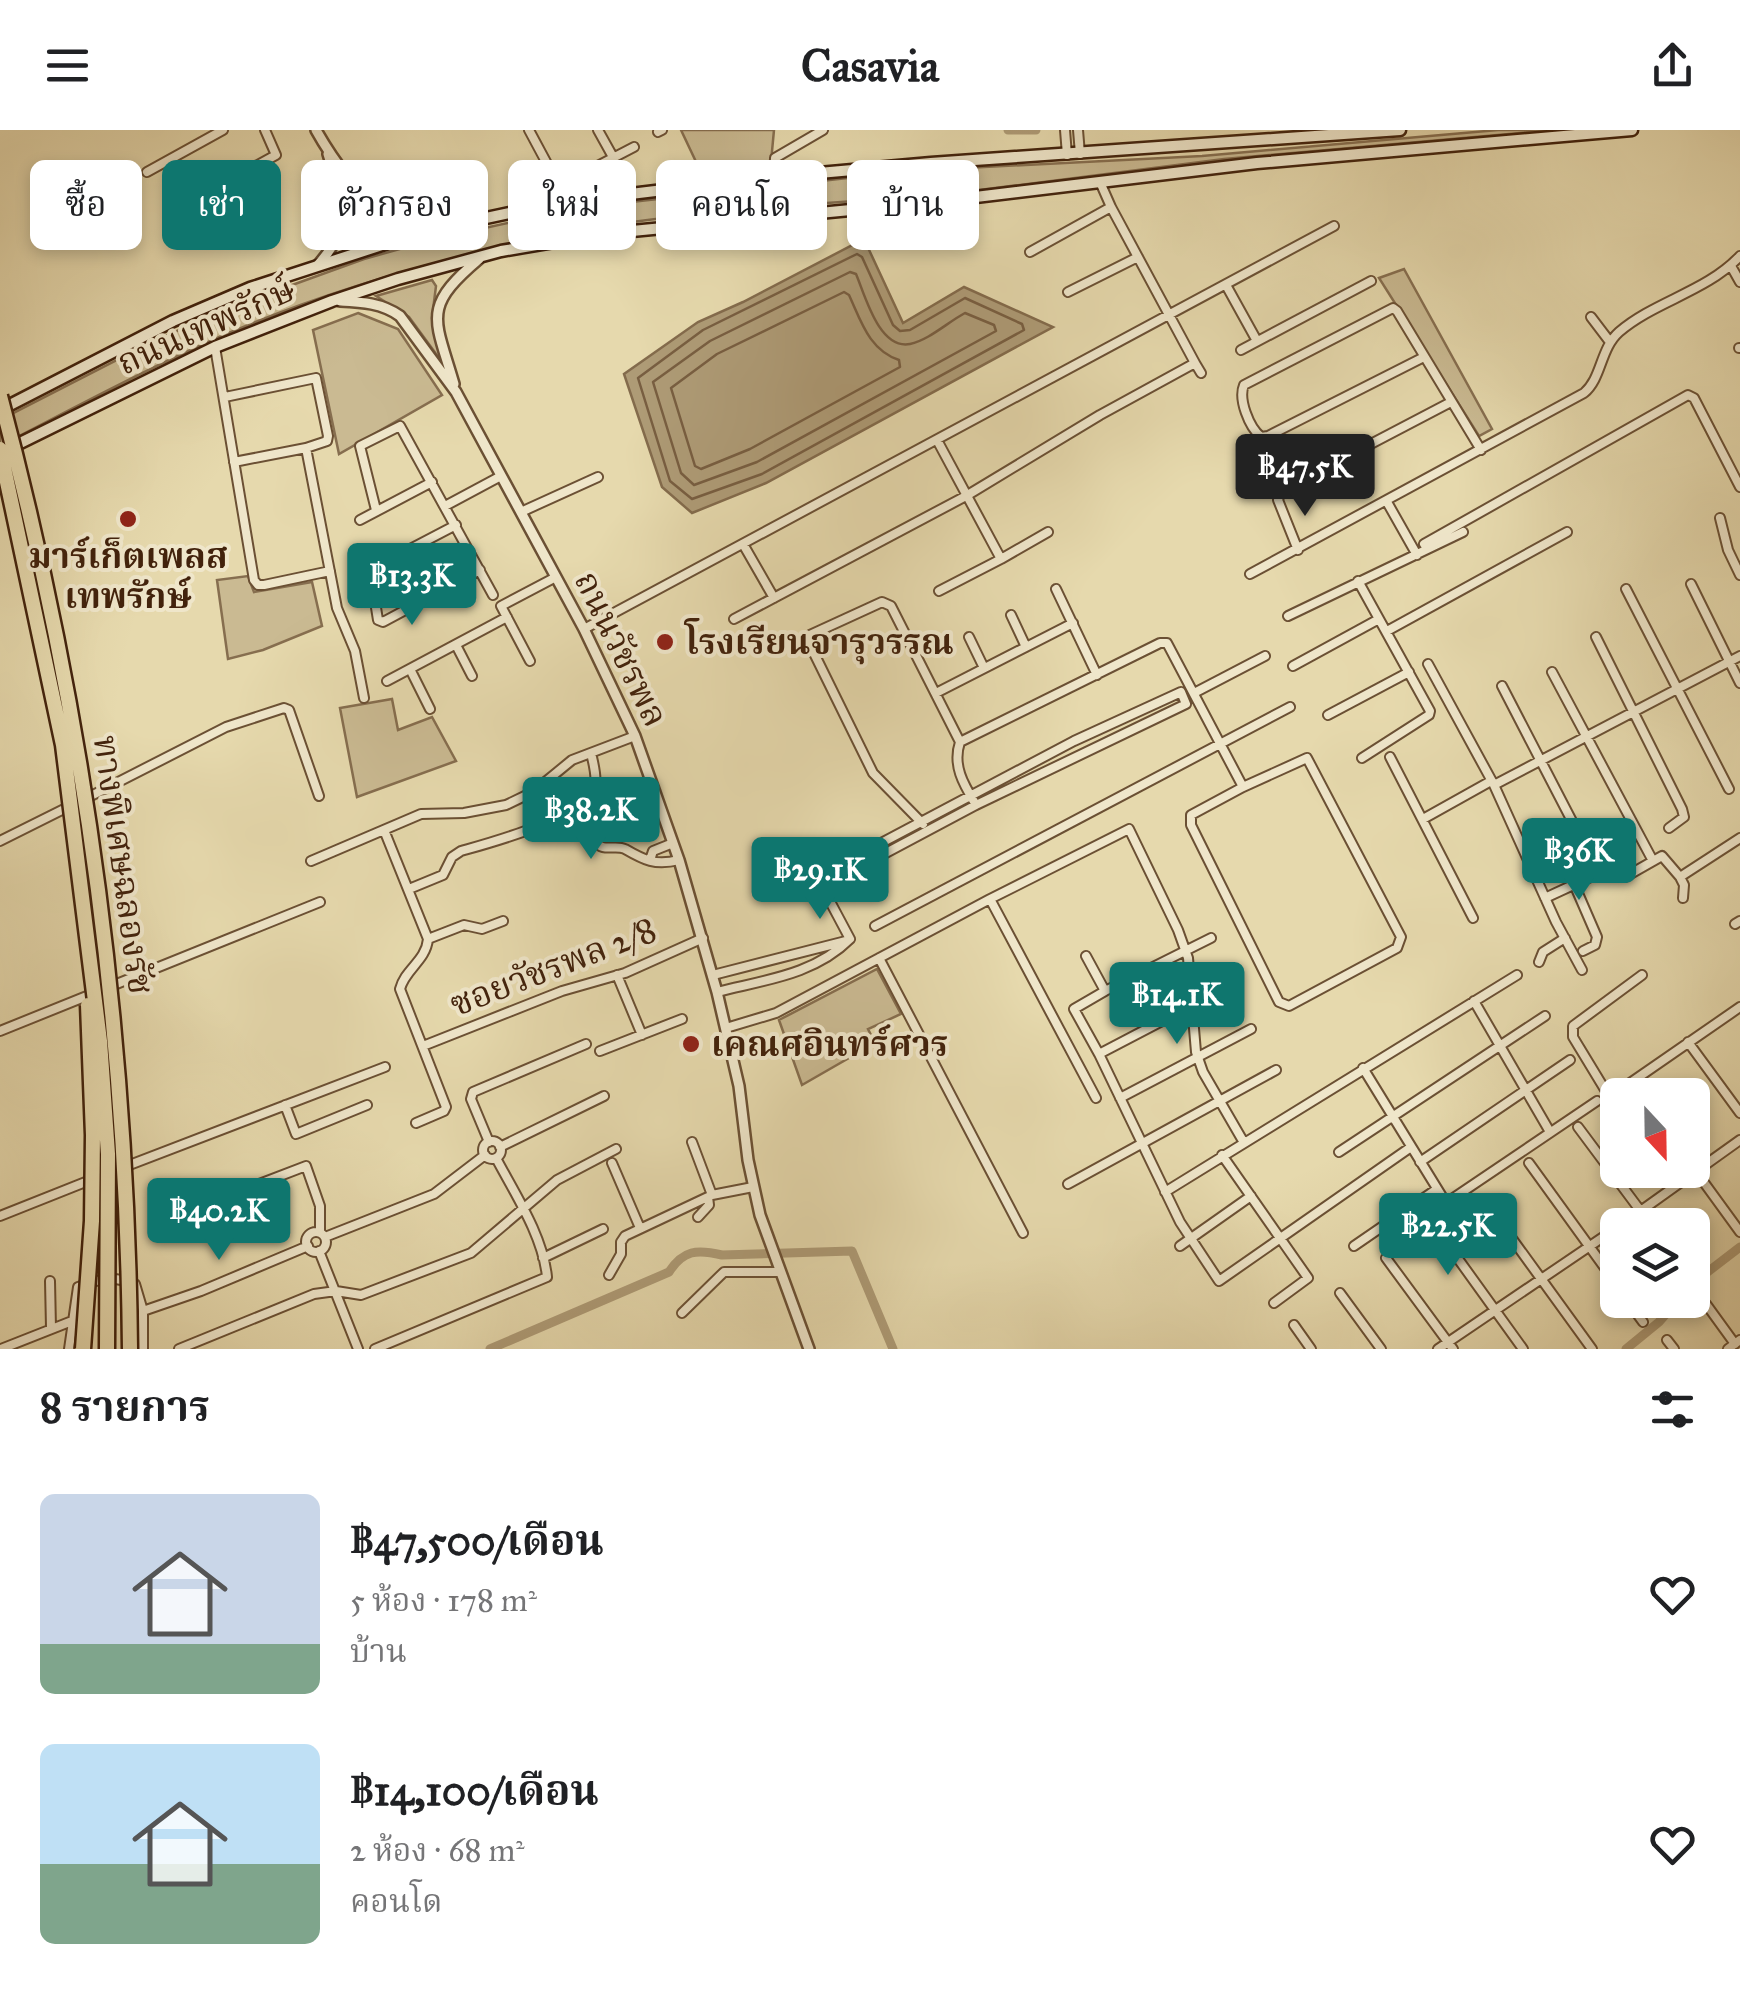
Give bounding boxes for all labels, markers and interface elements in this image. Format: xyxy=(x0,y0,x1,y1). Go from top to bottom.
icon: menu xyxy=(40,38,95,93)
text: Casavia xyxy=(801,38,939,93)
icon: share xyxy=(1645,38,1700,93)
chip: ซื้อ xyxy=(30,160,142,250)
chip: เช่า xyxy=(162,160,281,250)
chip: ตัวกรอง xyxy=(301,160,488,250)
chip: ใหม่ xyxy=(508,160,636,250)
chip: คอนโด xyxy=(656,160,827,250)
chip: บ้าน xyxy=(847,160,979,250)
street label: ถนนเทพรักษ์ xyxy=(110,268,302,384)
pin: ฿47.5K xyxy=(1224,434,1386,519)
text: ฿47.5K xyxy=(1258,447,1352,486)
marker: มาร์เก็ตเพลส เทพรักษ์ xyxy=(117,508,139,530)
place label: มาร์เก็ตเพลส เทพรักษ์ xyxy=(28,535,228,618)
pin: ฿13.3K xyxy=(331,543,493,628)
text: ฿13.3K xyxy=(369,556,455,595)
street label: ถนนวัชรพล xyxy=(565,564,677,734)
place label: โรงเรียนจารุวรรณ xyxy=(683,618,954,665)
marker: โรงเรียนจารุวรรณ xyxy=(654,631,676,653)
street label: ทางพิเศษฉลองรัช xyxy=(84,733,162,997)
pin: ฿38.2K xyxy=(510,777,672,862)
text: ฿38.2K xyxy=(545,790,637,829)
pin: ฿36K xyxy=(1520,818,1638,903)
text: ฿36K xyxy=(1544,831,1614,870)
pin: ฿29.1K xyxy=(739,837,901,922)
text: ฿29.1K xyxy=(774,850,866,889)
street label: ซอยวัชรพล 2/8 xyxy=(444,908,662,1026)
pin: ฿14.1K xyxy=(1096,962,1258,1047)
text: ฿14.1K xyxy=(1131,975,1223,1014)
place label: เคณศอินทร์ศวร xyxy=(711,1023,948,1066)
marker: เคณศอินทร์ศวร xyxy=(680,1033,702,1055)
north arrow xyxy=(1600,1078,1710,1188)
map controls xyxy=(1600,1078,1710,1318)
pin: ฿40.2K xyxy=(138,1178,300,1263)
text: ฿40.2K xyxy=(169,1191,269,1230)
pin: ฿22.5K xyxy=(1367,1193,1529,1278)
text: ฿22.5K xyxy=(1401,1206,1495,1245)
button: layers xyxy=(1600,1208,1710,1318)
text: 8 รายการ xyxy=(40,1381,210,1433)
icon: filters xyxy=(1645,1382,1700,1437)
text: ฿47,500/เดือน xyxy=(350,1515,604,1567)
icon: home xyxy=(120,1534,240,1654)
icon: heart xyxy=(1645,1567,1700,1622)
text: 5 ห้อง · 178 m² xyxy=(350,1581,537,1620)
text: บ้าน xyxy=(350,1632,407,1671)
text: ฿14,100/เดือน xyxy=(350,1765,599,1817)
icon: home xyxy=(120,1784,240,1904)
icon: heart xyxy=(1645,1817,1700,1872)
text: 2 ห้อง · 68 m² xyxy=(350,1831,525,1870)
text: คอนโด xyxy=(350,1882,443,1921)

